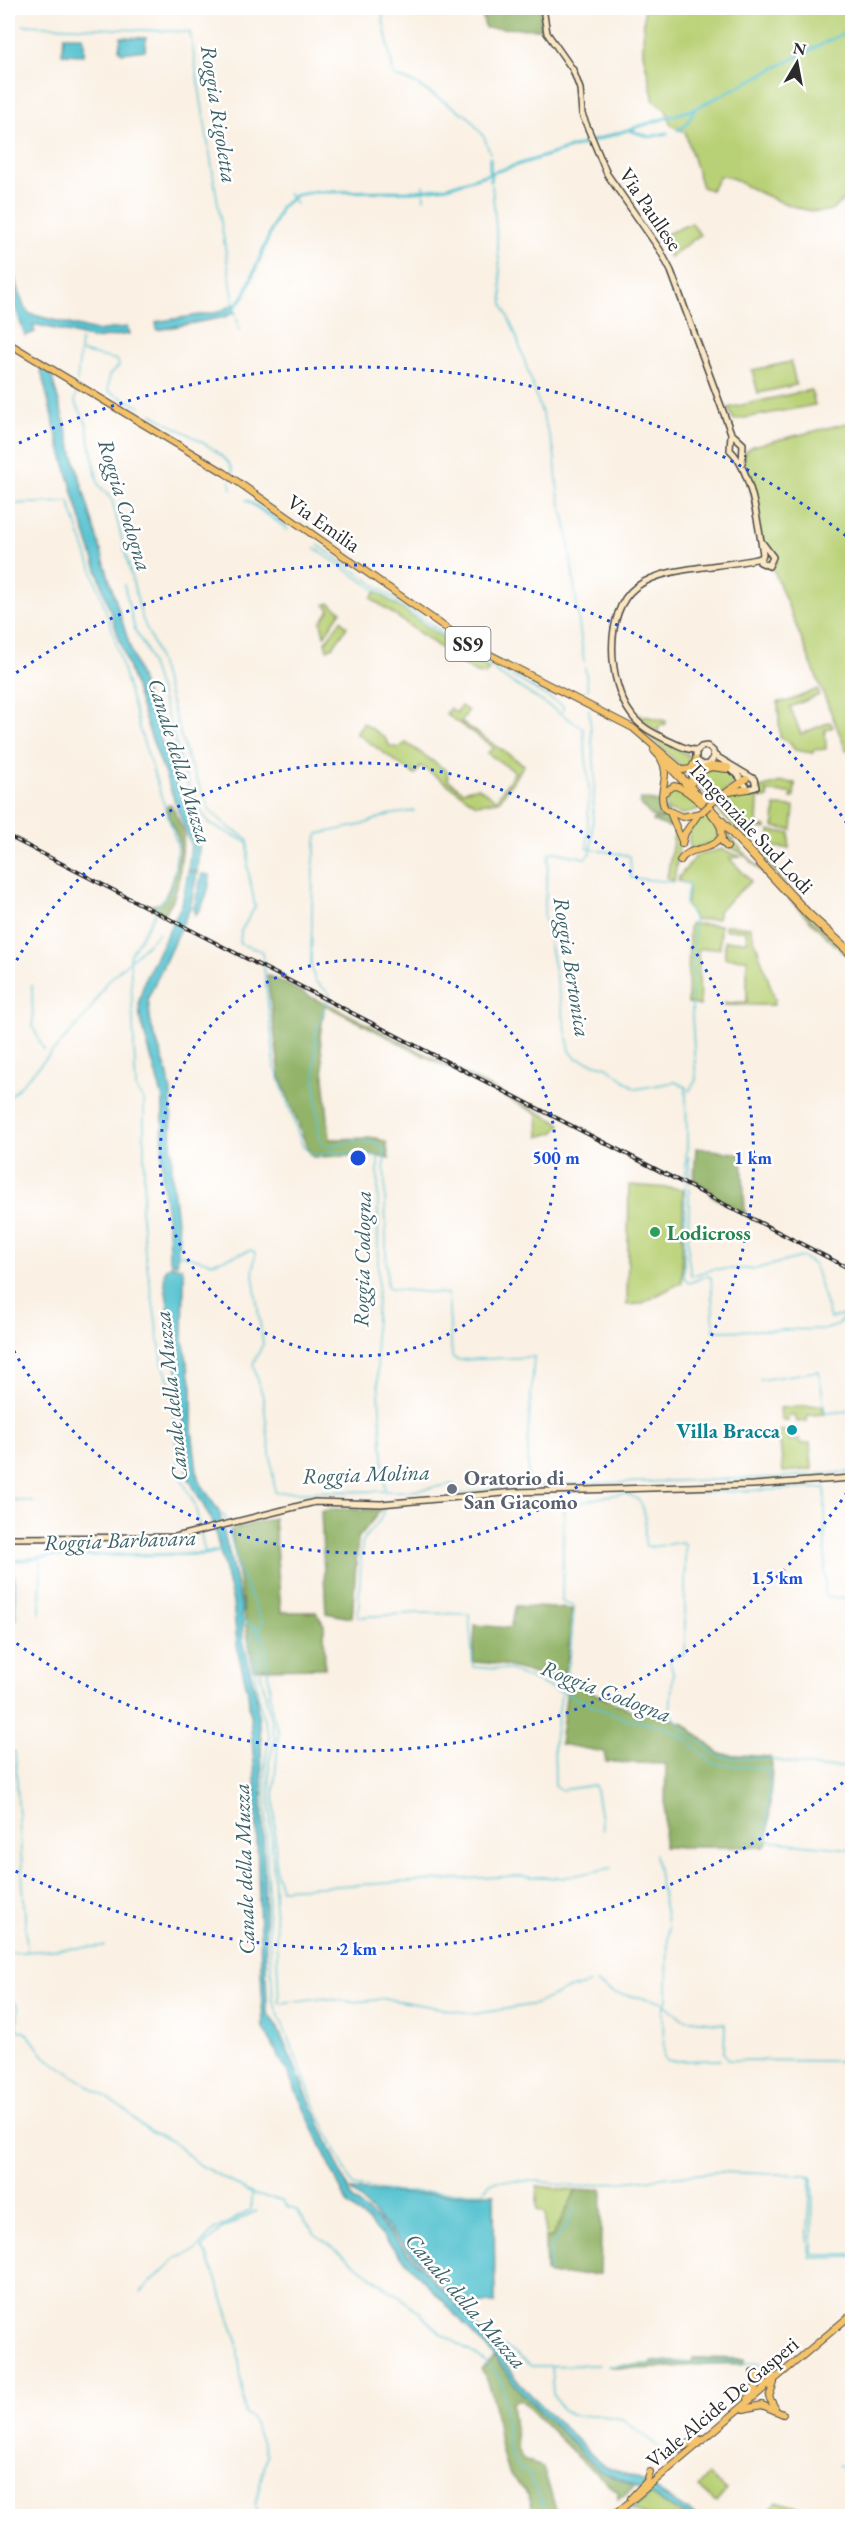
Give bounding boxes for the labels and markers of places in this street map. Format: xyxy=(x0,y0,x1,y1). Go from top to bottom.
centre of rings xyxy=(348,1148,368,1168)
place label: Lodicross xyxy=(667,1219,751,1246)
marker: Lodicross xyxy=(648,1225,662,1239)
place label: Villa Bracca xyxy=(676,1417,781,1444)
marker: Villa Bracca xyxy=(785,1423,799,1437)
place label: Oratorio di San Giacomo xyxy=(464,1464,578,1515)
marker: Oratorio di San Giacomo xyxy=(445,1482,459,1496)

